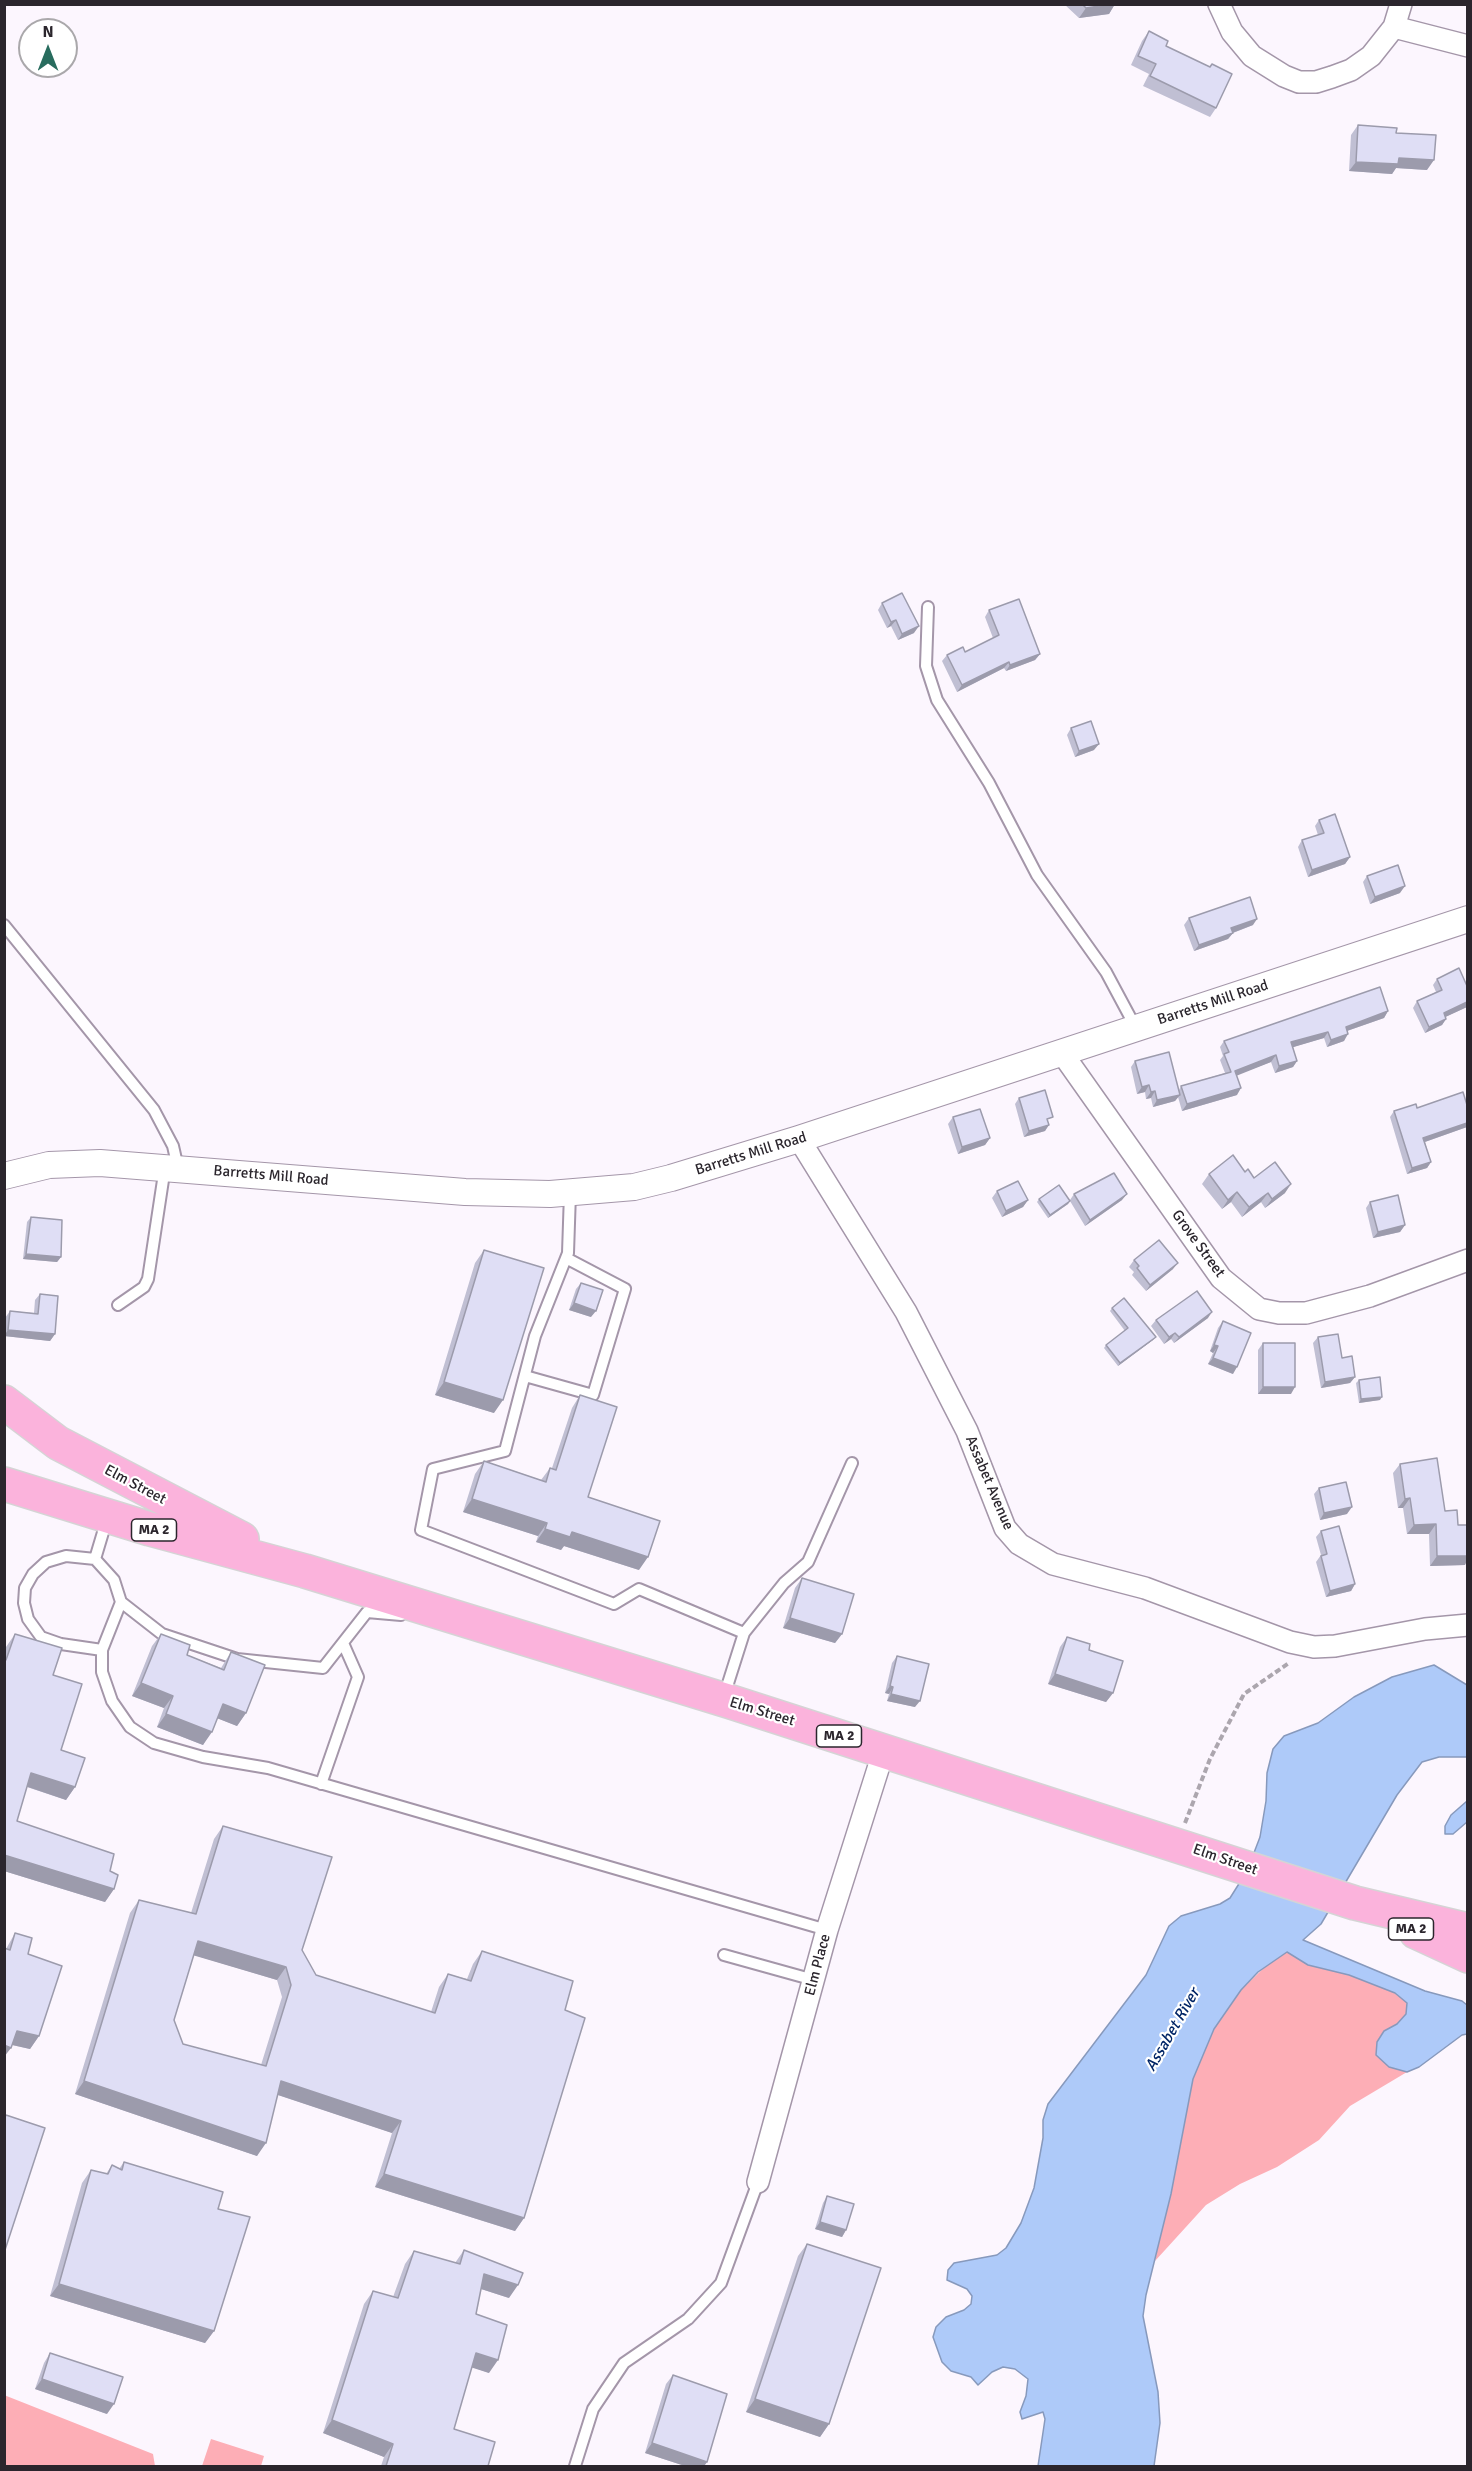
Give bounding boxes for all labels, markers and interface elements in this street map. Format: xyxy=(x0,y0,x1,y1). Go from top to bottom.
north arrow xyxy=(18,18,78,78)
text: N xyxy=(42,22,54,42)
street label: Barretts Mill Road xyxy=(1155,977,1271,1029)
street label: Barretts Mill Road xyxy=(693,1129,809,1179)
street label: Barretts Mill Road xyxy=(213,1162,329,1190)
street label: Grove Street xyxy=(1167,1207,1229,1281)
street label: Assabet Avenue xyxy=(961,1433,1017,1533)
street label: Elm Street xyxy=(101,1461,169,1509)
road number: MA 2 xyxy=(132,1519,176,1541)
street label: Elm Street xyxy=(727,1694,797,1730)
road number: MA 2 xyxy=(816,1725,862,1747)
street label: Elm Street xyxy=(1190,1841,1260,1879)
road number: MA 2 xyxy=(1388,1918,1434,1940)
street label: Elm Place xyxy=(801,1932,835,1998)
water label: Assabet River xyxy=(1142,1985,1204,2075)

